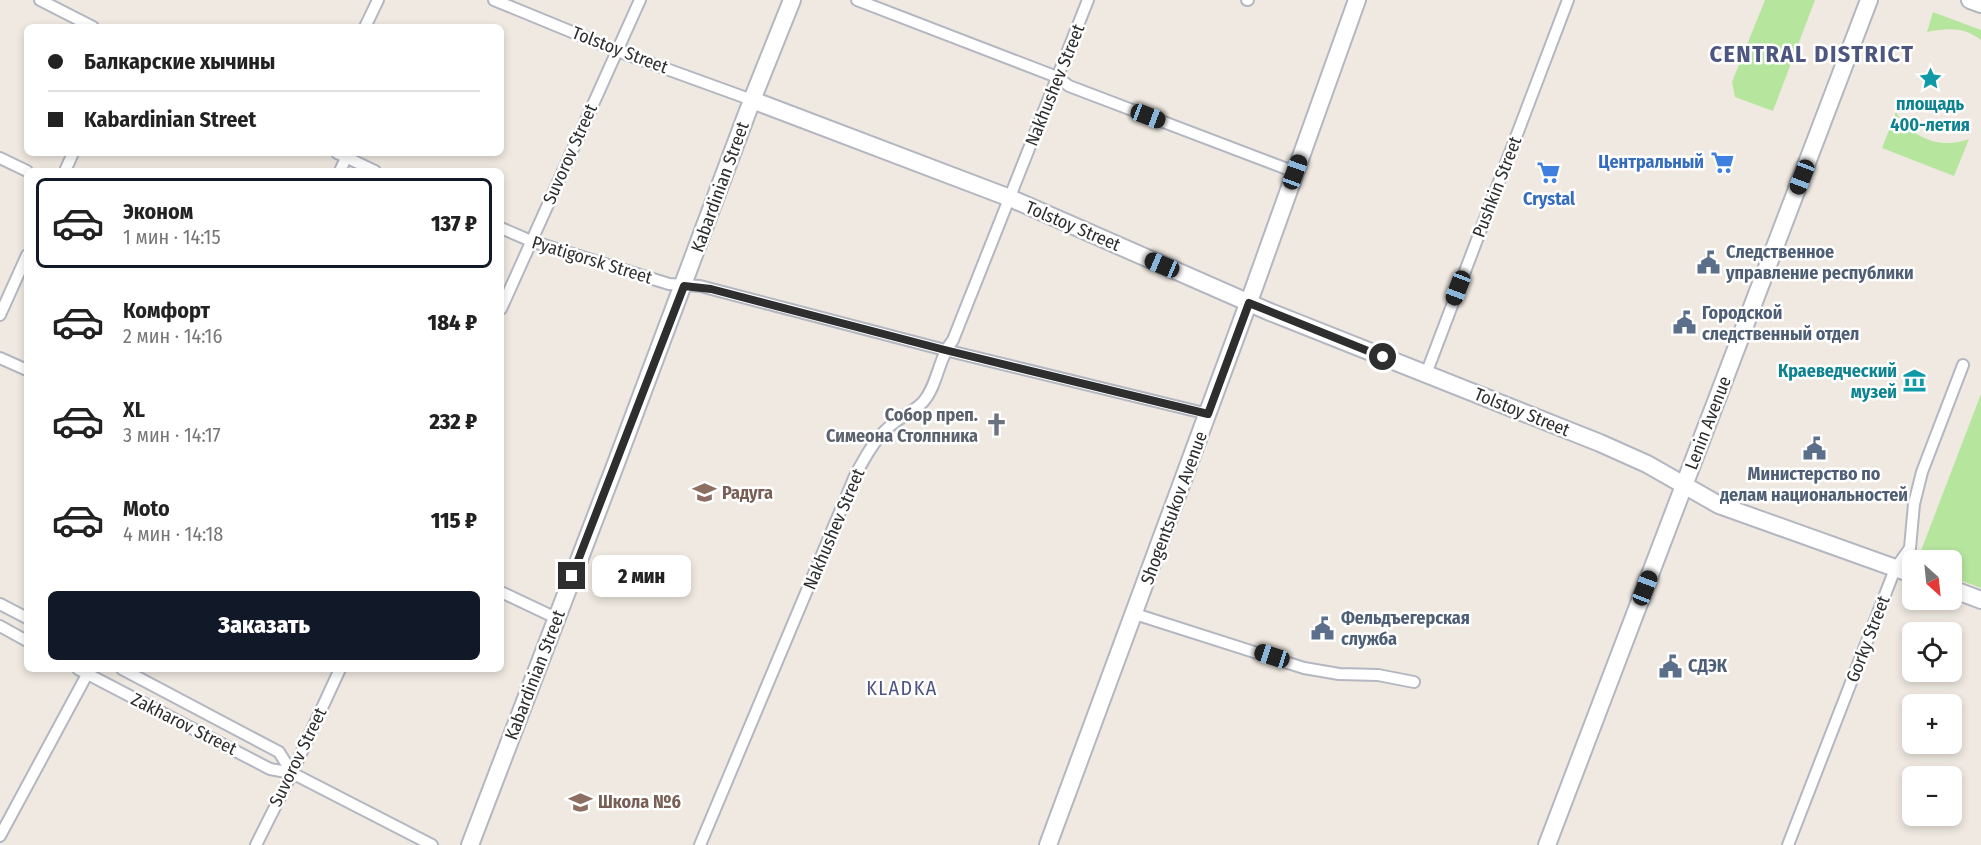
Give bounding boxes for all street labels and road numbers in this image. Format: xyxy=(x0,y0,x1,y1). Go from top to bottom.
street label: Nakhushev Street xyxy=(1021,21,1090,149)
street label: Tolstoy Street xyxy=(569,22,671,78)
street label: Suvorov Street xyxy=(538,100,602,208)
street label: Kabardinian Street xyxy=(686,119,754,255)
street label: Pushkin Street xyxy=(1468,133,1526,241)
street label: Tolstoy Street xyxy=(1022,196,1124,256)
street label: Pyatigorsk Street xyxy=(529,231,655,289)
street label: Lenin Avenue xyxy=(1680,373,1736,473)
street label: Tolstoy Street xyxy=(1471,383,1573,441)
street label: Shogentsukov Avenue xyxy=(1136,428,1212,588)
street label: Nakhushev Street xyxy=(799,465,869,593)
street label: Gorky Street xyxy=(1841,592,1895,685)
street label: Kabardinian Street xyxy=(500,607,570,743)
street label: Zakharov Street xyxy=(128,688,241,760)
street label: Suvorov Street xyxy=(265,704,331,810)

